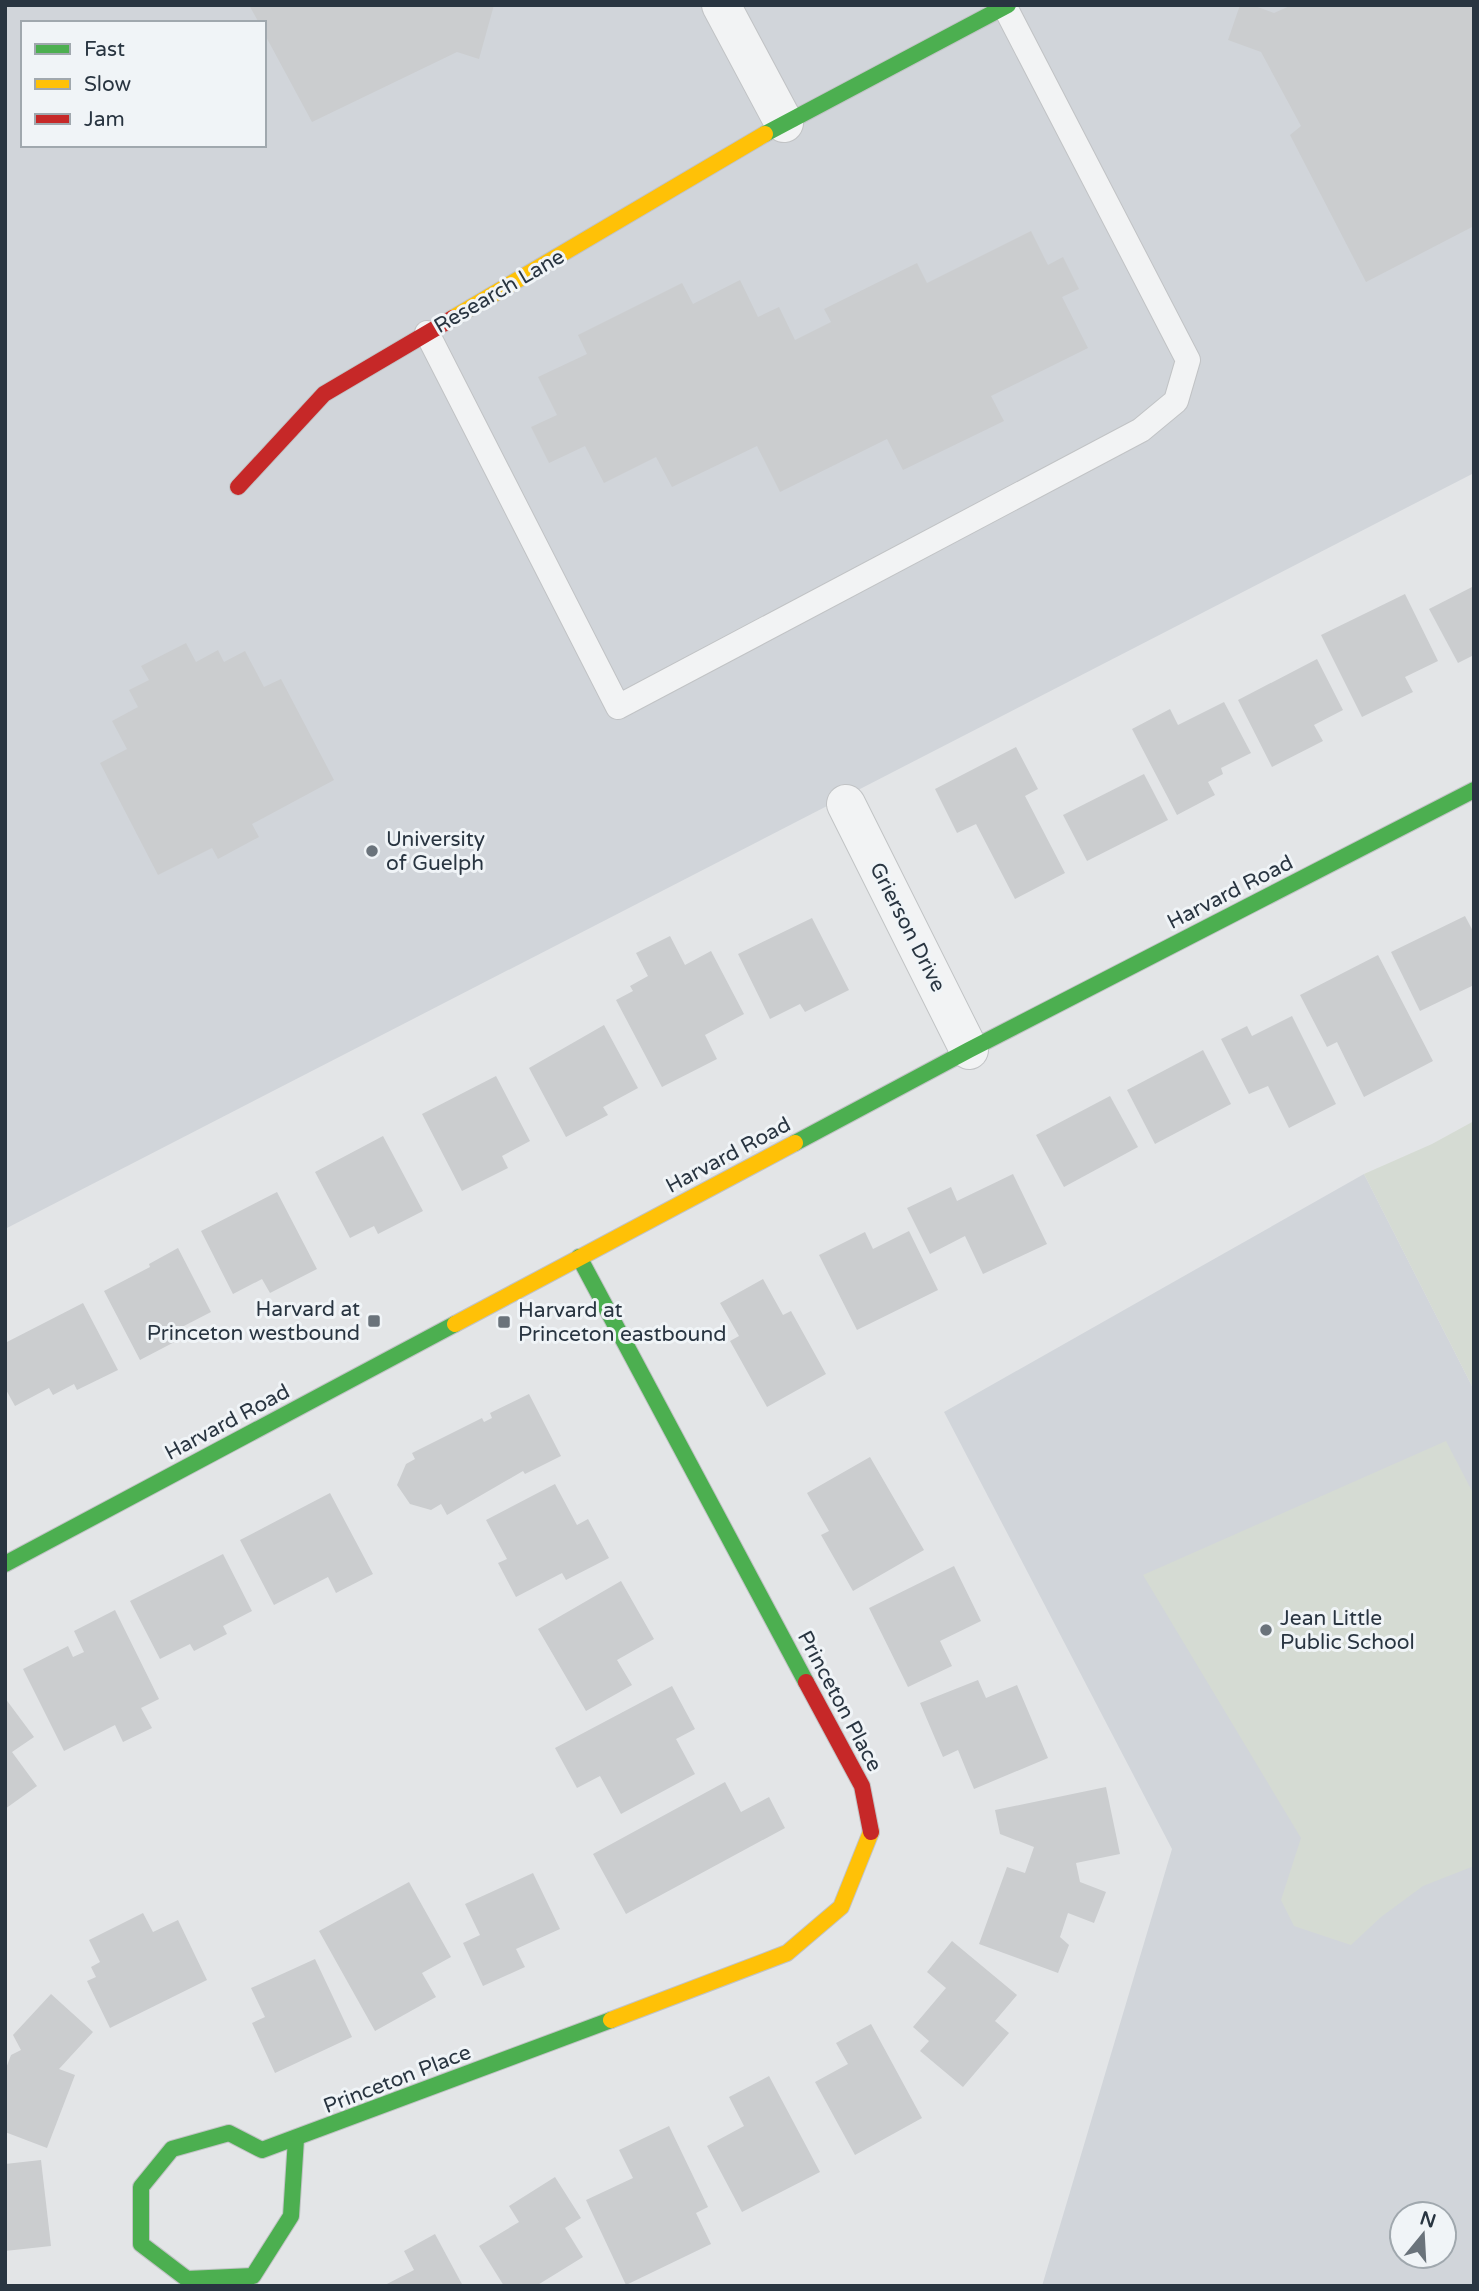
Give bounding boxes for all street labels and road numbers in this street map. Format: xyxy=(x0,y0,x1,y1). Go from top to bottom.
street label: Research Lane xyxy=(430,244,569,339)
street label: Harvard Road xyxy=(1163,850,1297,935)
street label: Grierson Drive xyxy=(864,858,951,996)
street label: Harvard Road xyxy=(662,1112,795,1199)
street label: Harvard Road xyxy=(161,1379,294,1466)
street label: Princeton Place xyxy=(792,1627,887,1776)
street label: Princeton Place xyxy=(320,2040,475,2119)

